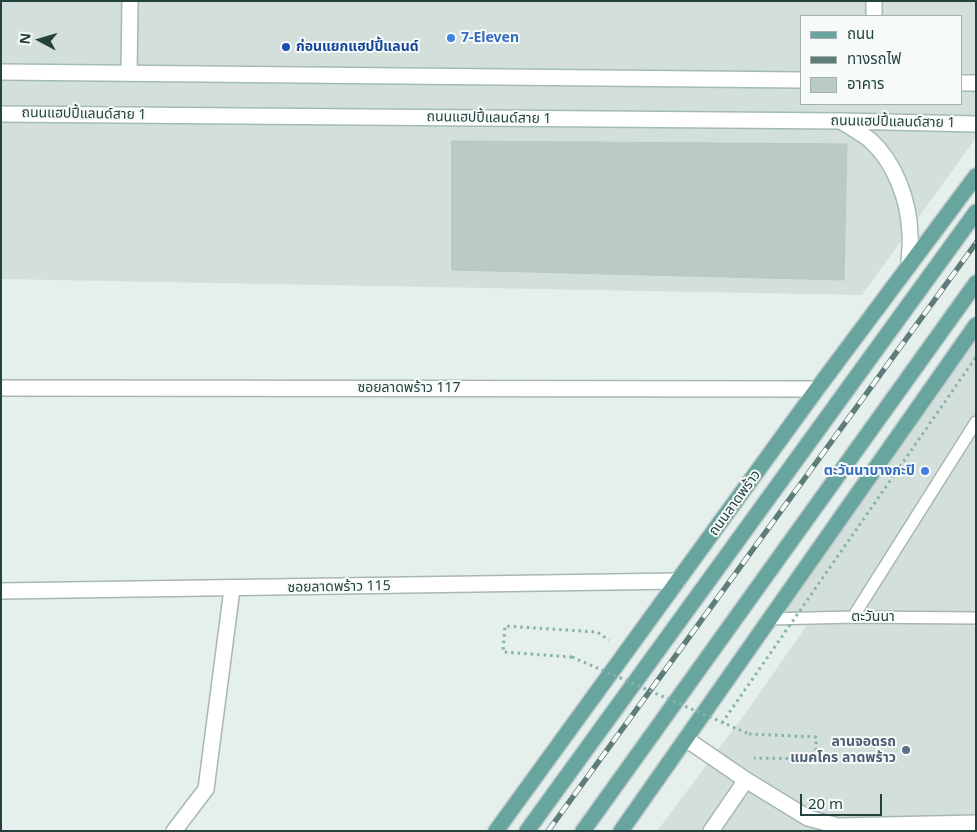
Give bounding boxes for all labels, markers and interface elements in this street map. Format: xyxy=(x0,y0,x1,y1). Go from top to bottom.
north arrow xyxy=(15,15,65,65)
legend xyxy=(800,15,962,105)
text: ถนน xyxy=(847,23,874,43)
place label: 7-Eleven xyxy=(461,30,519,46)
text: N xyxy=(15,32,35,45)
marker: 7-Eleven xyxy=(445,32,457,44)
place label: ก่อนแยกแฮปปี้แลนด์ xyxy=(296,39,419,55)
marker: ก่อนแยกแฮปปี้แลนด์ xyxy=(280,41,292,53)
text: ทางรถไฟ xyxy=(847,48,901,68)
text: อาคาร xyxy=(847,73,884,93)
street label: ถนนแฮปปี้แลนด์สาย 1 xyxy=(21,105,147,123)
street label: ถนนแฮปปี้แลนด์สาย 1 xyxy=(426,109,552,127)
street label: ถนนแฮปปี้แลนด์สาย 1 xyxy=(830,113,956,131)
street label: ซอยลาดพร้าว 117 xyxy=(357,380,461,396)
place label: ตะวันนาบางกะปิ xyxy=(824,463,915,479)
marker: ตะวันนาบางกะปิ xyxy=(919,465,931,477)
street label: ถนนลาดพร้าว xyxy=(706,467,764,539)
street label: ซอยลาดพร้าว 115 xyxy=(287,578,391,596)
street label: ตะวันนา xyxy=(851,609,895,625)
place label: ลานจอดรถ แมคโคร ลาดพร้าว xyxy=(790,734,896,766)
marker: ลานจอดรถ แมคโคร ลาดพร้าว xyxy=(900,744,912,756)
scale bar xyxy=(802,784,884,816)
text: 20 m xyxy=(808,793,843,813)

